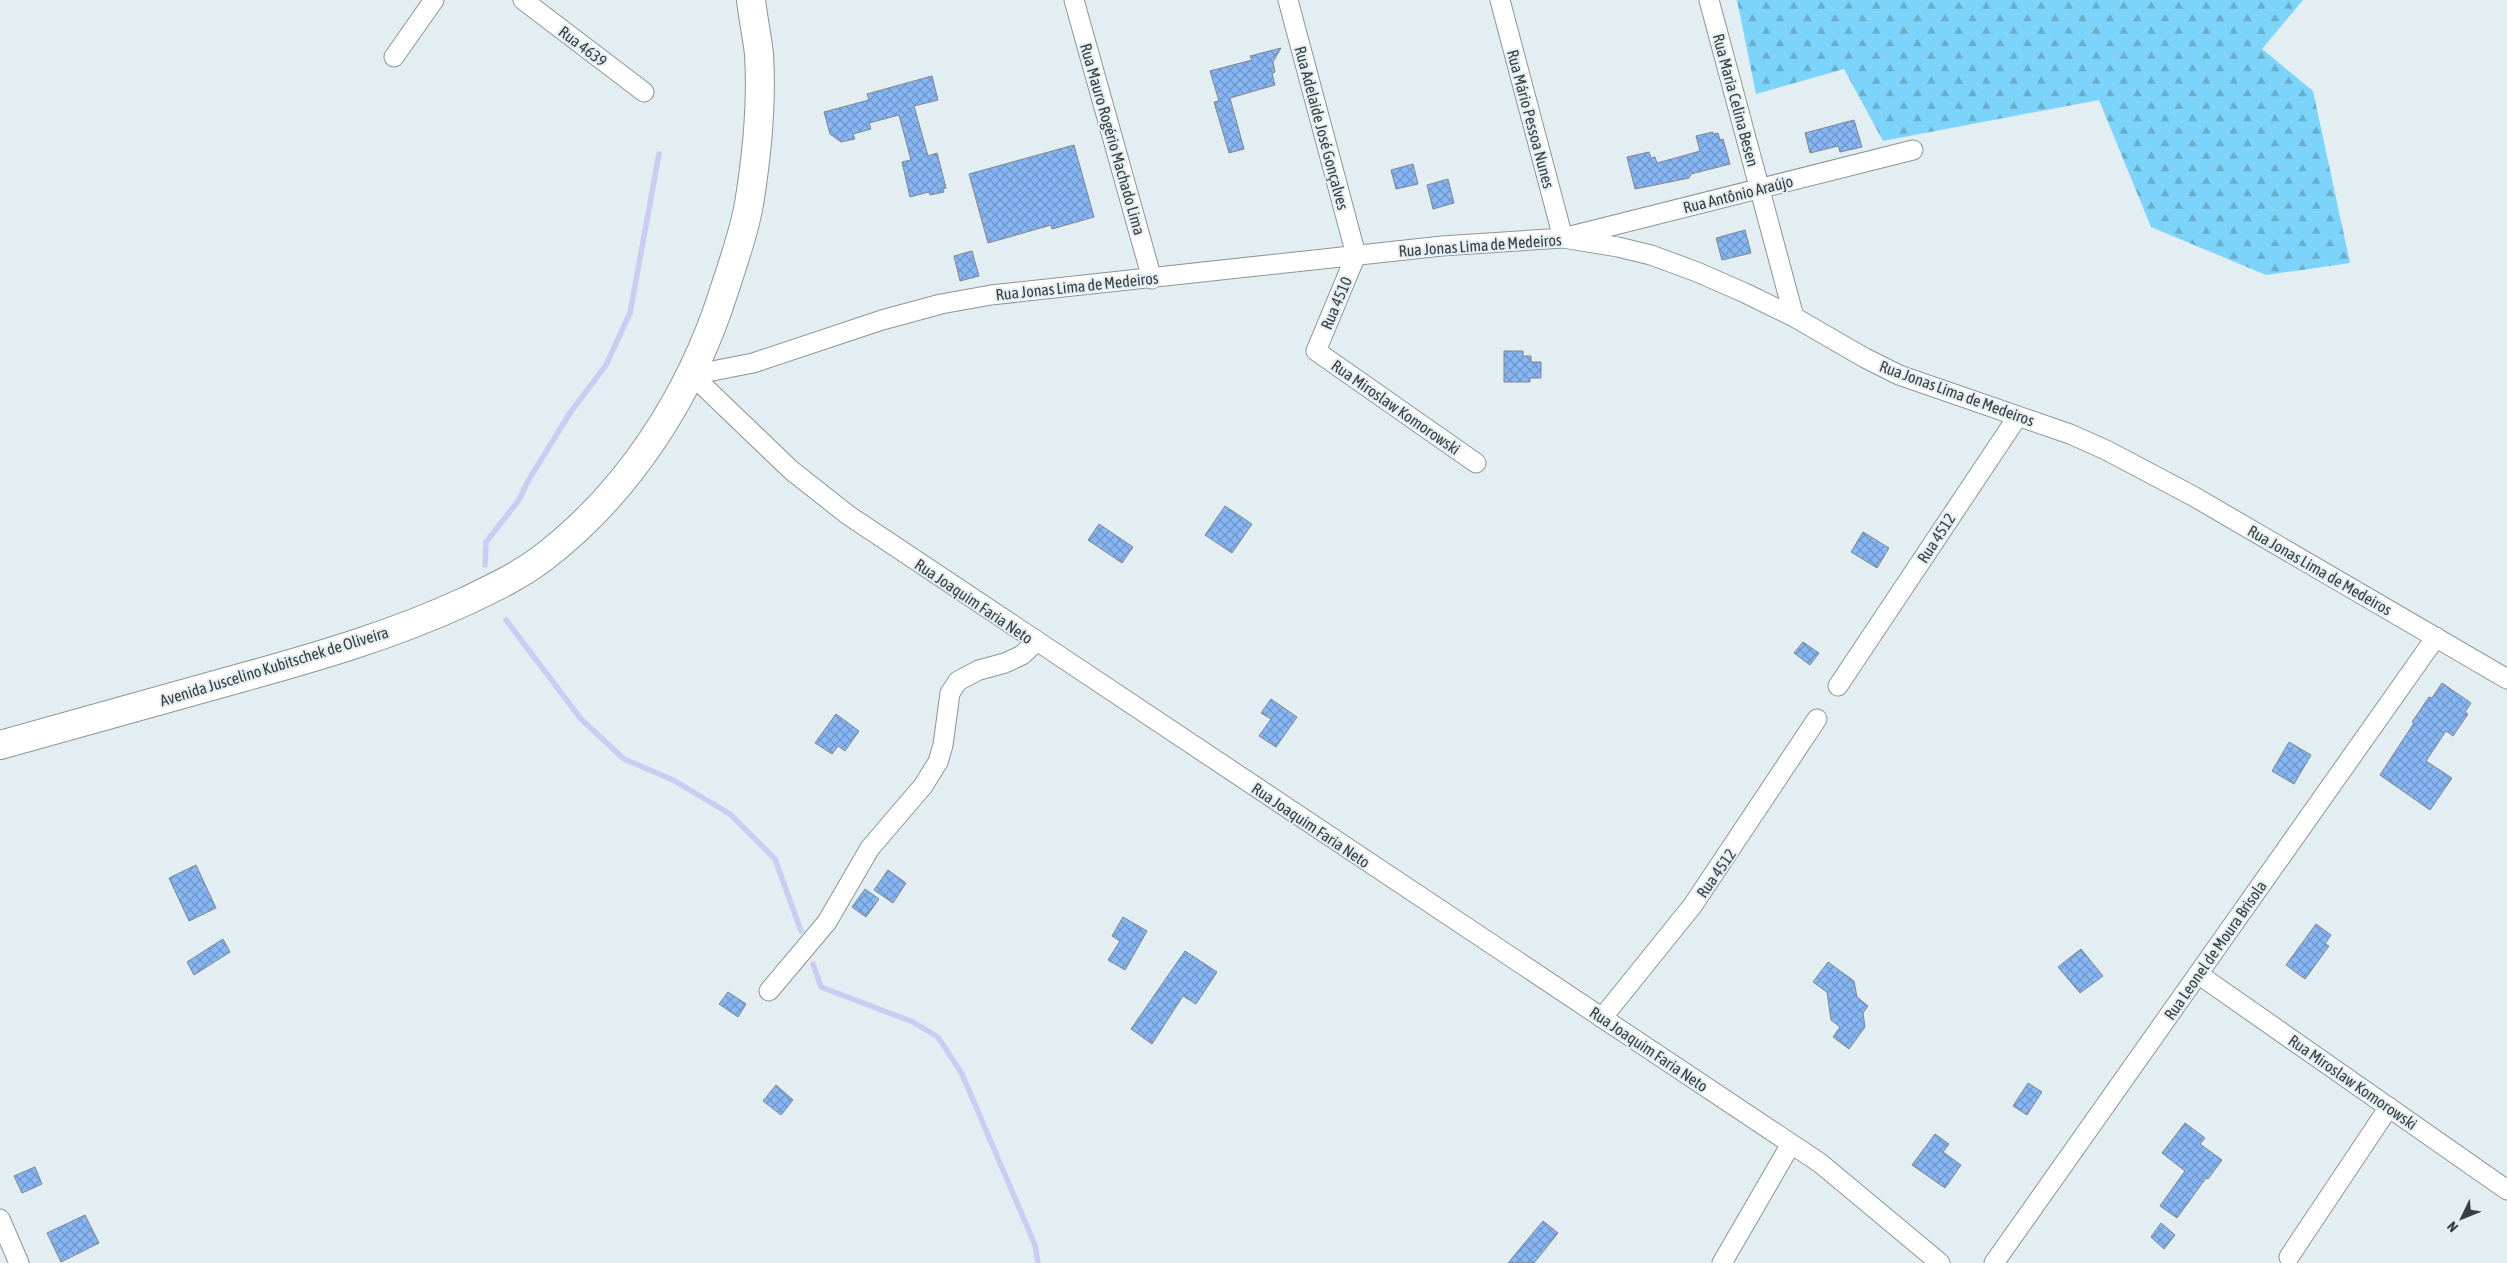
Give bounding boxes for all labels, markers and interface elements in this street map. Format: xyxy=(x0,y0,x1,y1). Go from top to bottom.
street label: Rua 4639 xyxy=(555,22,611,70)
street label: Rua Maria Celina Besen xyxy=(1710,32,1762,168)
street label: Rua Mauro Rogério Machado Lima xyxy=(1076,41,1149,237)
street label: Rua Adelaide José Gonçalves xyxy=(1291,44,1353,212)
street label: Rua Mário Pessoa Nunes xyxy=(1504,48,1558,191)
street label: Rua Antônio Araújo xyxy=(1681,172,1795,217)
street label: Rua Jonas Lima de Medeiros xyxy=(1398,230,1562,260)
street label: Rua Jonas Lima de Medeiros xyxy=(995,268,1160,303)
street label: Rua 4510 xyxy=(1317,274,1355,332)
street label: Rua Miroslaw Komorowski xyxy=(1328,356,1464,458)
street label: Rua Jonas Lima de Medeiros xyxy=(1877,357,2037,430)
street label: Rua 4512 xyxy=(1913,510,1959,566)
street label: Rua Jonas Lima de Medeiros xyxy=(2245,521,2396,619)
street label: Rua Joaquim Faria Neto xyxy=(911,555,1036,648)
street label: Avenida Juscelino Kubitschek de Oliveira xyxy=(158,623,390,709)
street label: Rua Joaquim Faria Neto xyxy=(1248,779,1373,872)
street label: Rua 4512 xyxy=(1693,845,1739,901)
street label: Rua Leonel de Moura Brisola xyxy=(2160,877,2270,1023)
street label: Rua Joaquim Faria Neto xyxy=(1586,1003,1711,1096)
street label: Rua Miroslaw Komorowski xyxy=(2285,1031,2421,1133)
north arrow xyxy=(2437,1193,2487,1243)
text: N xyxy=(2444,1218,2461,1235)

